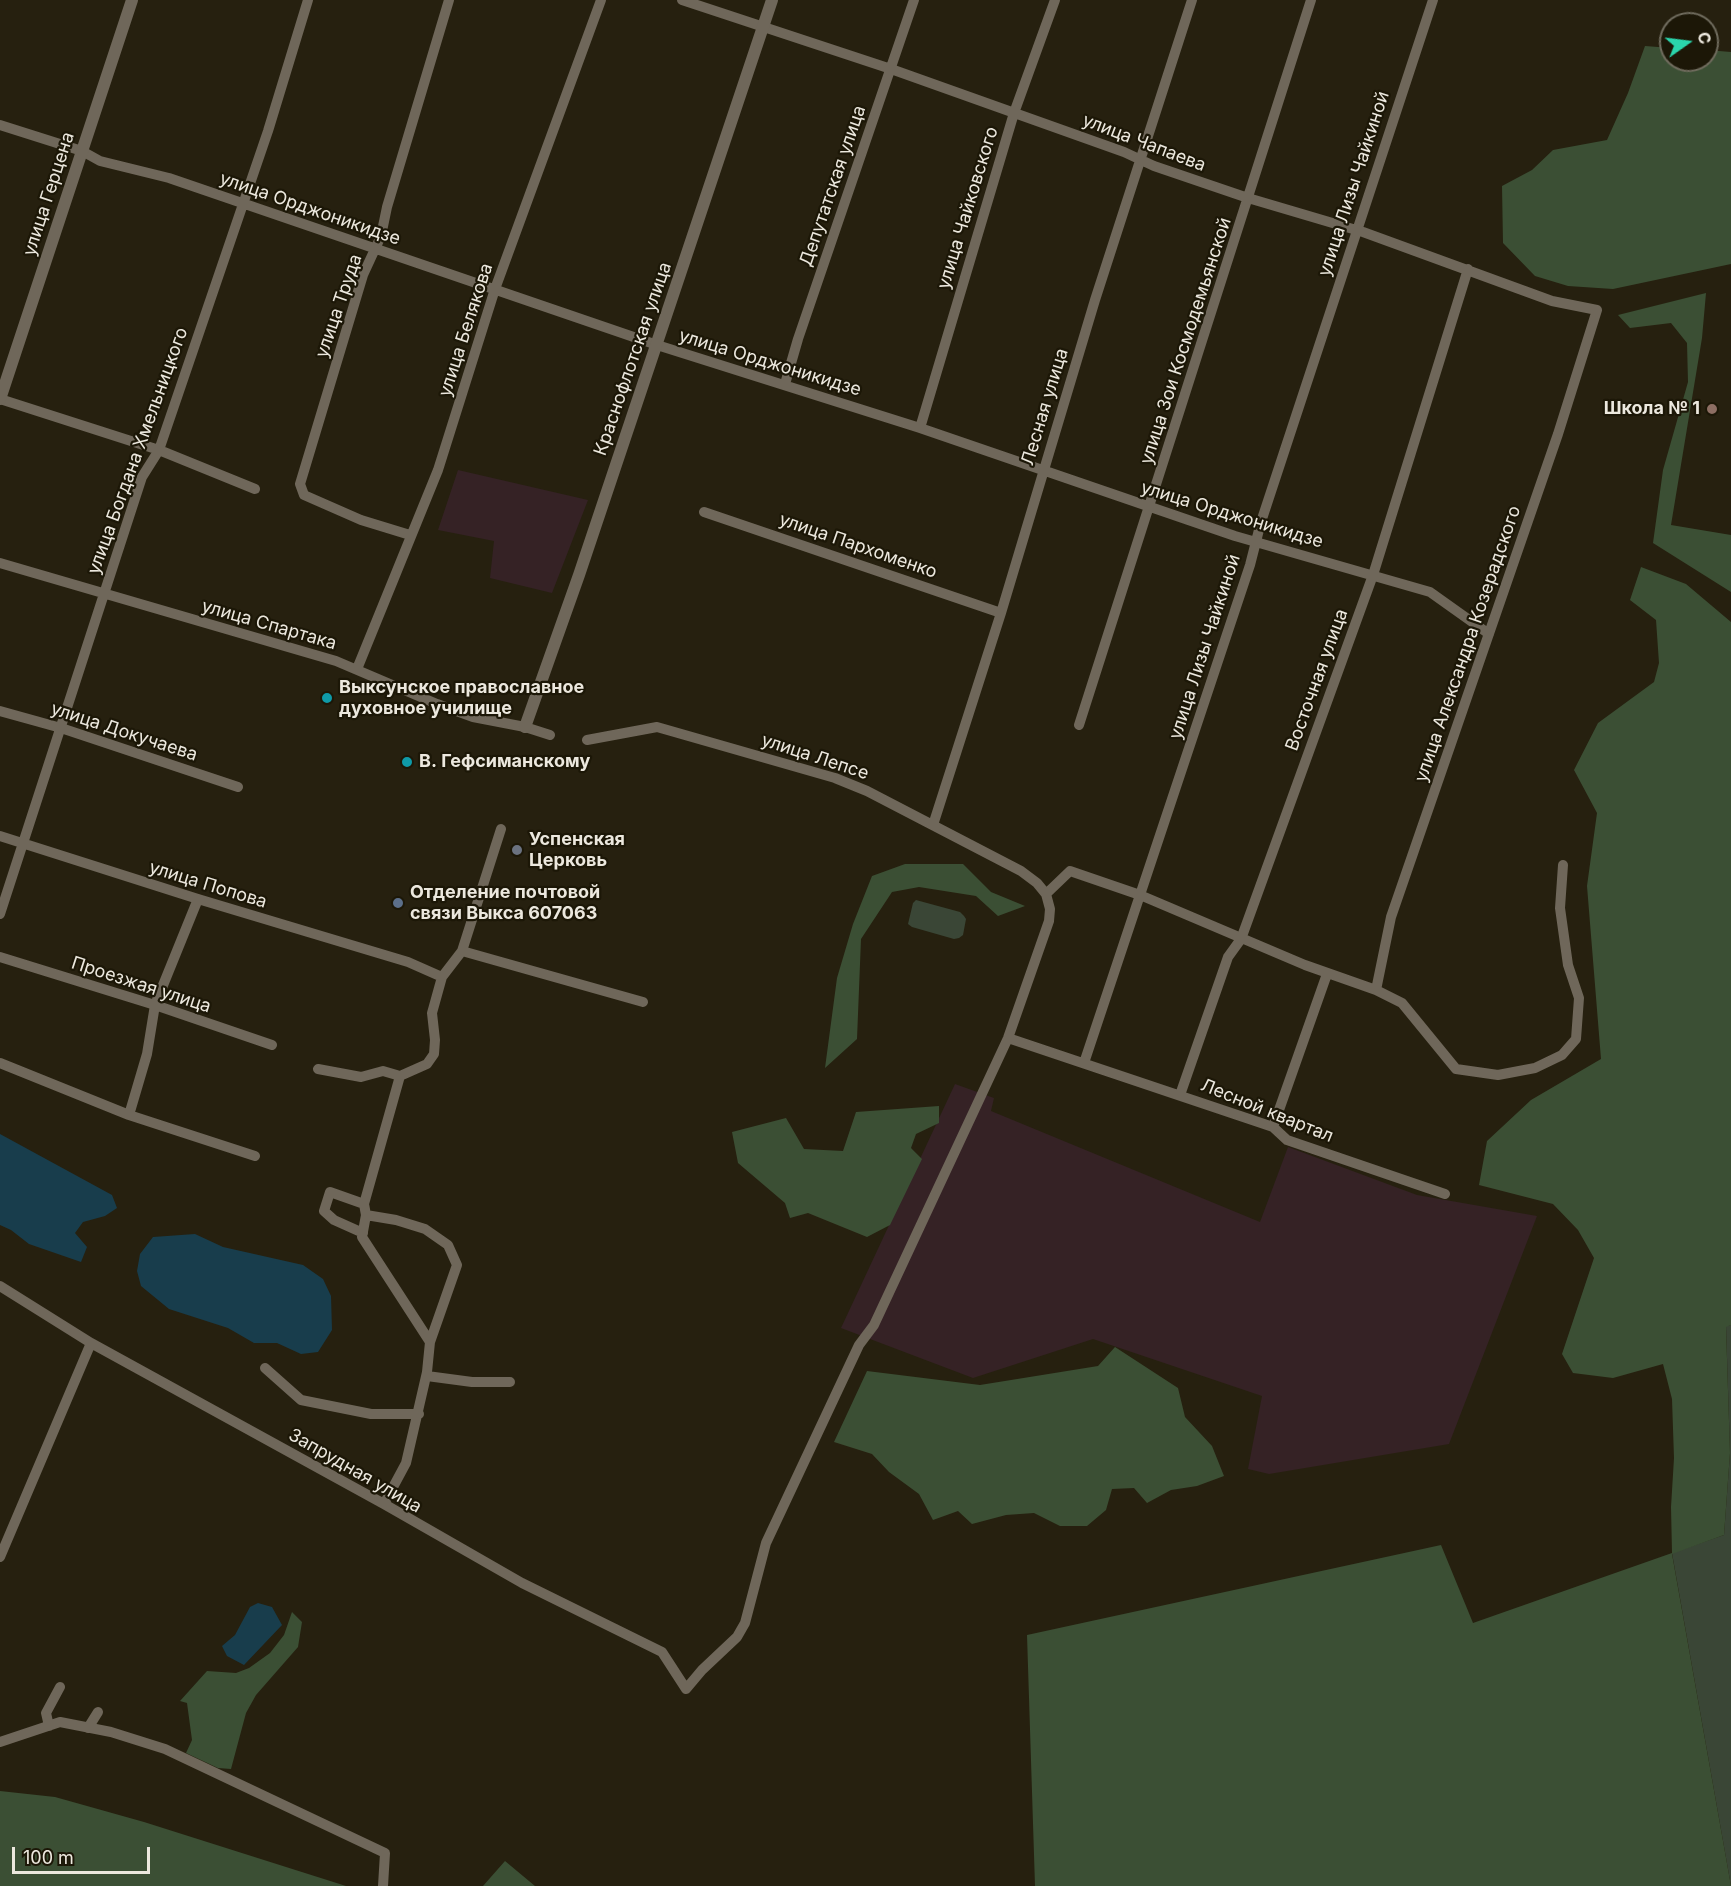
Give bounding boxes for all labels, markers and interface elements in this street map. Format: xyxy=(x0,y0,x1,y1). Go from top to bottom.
north arrow xyxy=(1659,12,1719,72)
text: С xyxy=(1693,30,1716,46)
street label: улица Лизы Чайкиной xyxy=(1314,89,1394,279)
street label: Депутатская улица xyxy=(795,103,871,269)
street label: улица Чапаева xyxy=(1079,110,1209,176)
street label: улица Чайковского xyxy=(933,124,1003,292)
street label: улица Герцена xyxy=(19,129,79,259)
street label: улица Орджоникидзе xyxy=(217,168,403,250)
street label: улица Зои Космодемьянской xyxy=(1136,215,1236,467)
street label: улица Труда xyxy=(311,251,367,361)
street label: Краснофлотская улица xyxy=(590,259,676,459)
street label: улица Белякова xyxy=(434,261,498,399)
street label: улица Богдана Хмельницкого xyxy=(83,325,193,577)
street label: улица Орджоникидзе xyxy=(676,325,864,401)
street label: Лесная улица xyxy=(1017,346,1073,468)
place label: Школа № 1 xyxy=(1604,398,1700,420)
marker: Школа № 1 xyxy=(1705,402,1719,416)
street label: улица Орджоникидзе xyxy=(1138,477,1326,553)
street label: улица Александра Козерадского xyxy=(1410,503,1526,785)
street label: улица Пархоменко xyxy=(776,509,940,583)
street label: улица Лизы Чайкиной xyxy=(1165,552,1245,742)
street label: улица Спартака xyxy=(199,595,339,655)
street label: Восточная улица xyxy=(1281,606,1353,754)
place label: Выксунское православное духовное училище xyxy=(339,677,584,720)
marker: Выксунское православное духовное училище xyxy=(320,691,334,705)
street label: улица Докучаева xyxy=(48,698,200,766)
street label: улица Лепсе xyxy=(759,729,871,785)
place label: В. Гефсиманскому xyxy=(419,751,590,773)
marker: В. Гефсиманскому xyxy=(400,755,414,769)
place label: Успенская Церковь xyxy=(529,829,625,872)
marker: Успенская Церковь xyxy=(510,843,524,857)
street label: улица Попова xyxy=(146,857,270,913)
place label: Отделение почтовой связи Выкса 607063 xyxy=(410,882,600,924)
marker: Отделение почтовой связи Выкса 607063 xyxy=(391,896,405,910)
street label: Проезжая улица xyxy=(68,952,214,1018)
street label: Лесной квартал xyxy=(1197,1075,1337,1147)
street label: Запрудная улица xyxy=(285,1424,425,1518)
scale bar xyxy=(15,1835,153,1873)
text: 100 m xyxy=(23,1847,74,1868)

